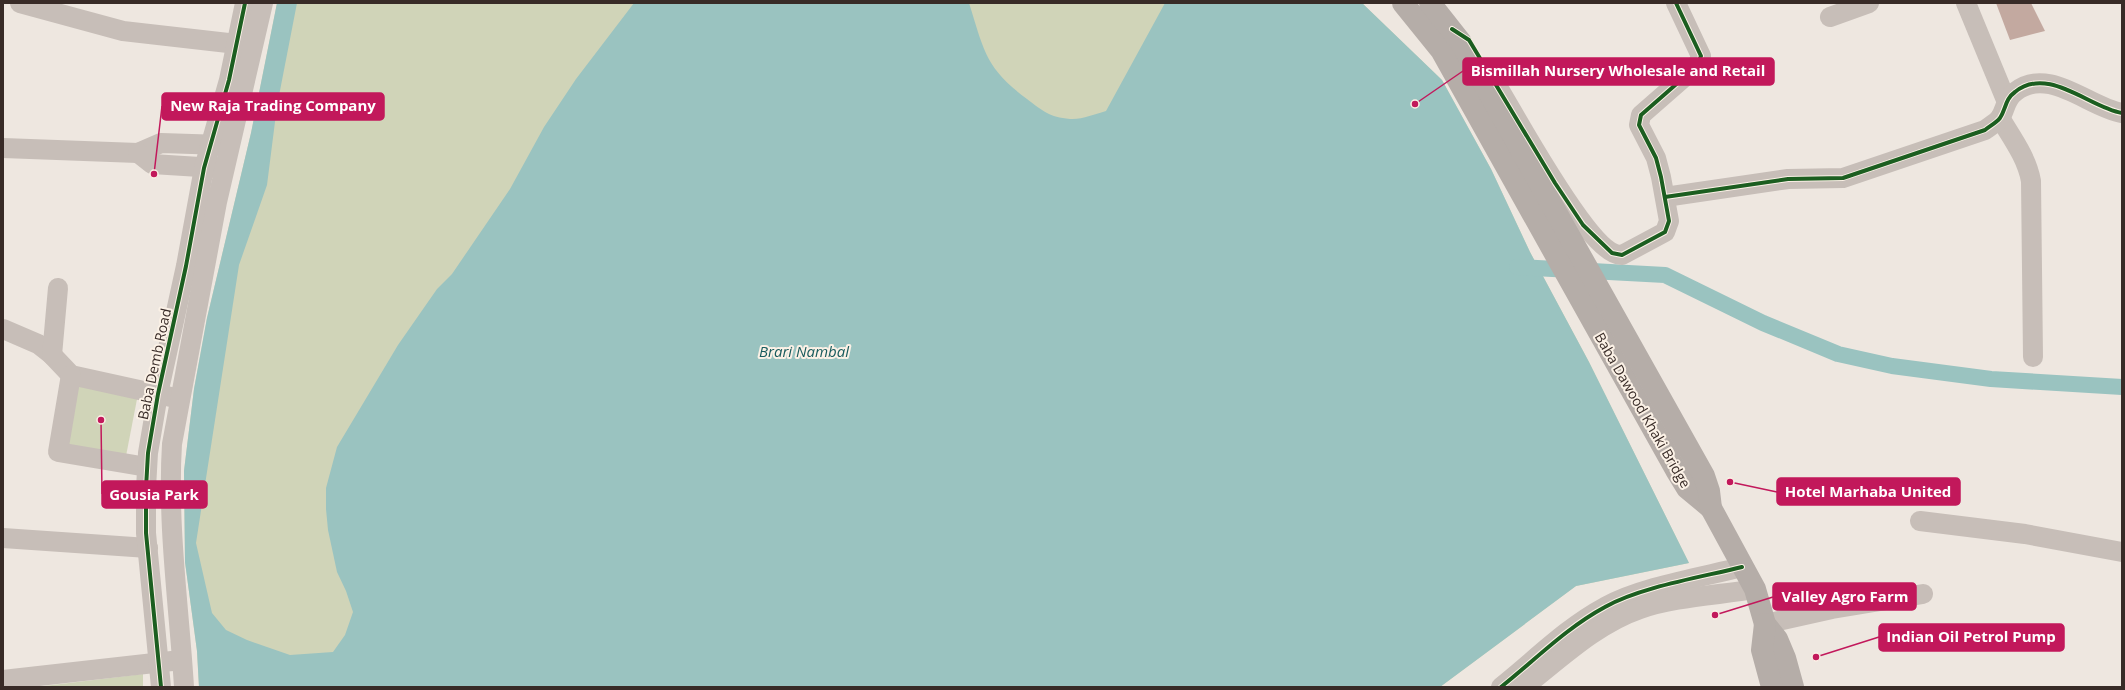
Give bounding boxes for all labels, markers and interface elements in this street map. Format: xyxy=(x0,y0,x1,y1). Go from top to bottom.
callout: Bismillah Nursery Wholesale and Retail xyxy=(1463,58,1774,85)
text: Bismillah Nursery Wholesale and Retail xyxy=(1471,60,1765,80)
callout: New Raja Trading Company xyxy=(162,93,384,120)
text: New Raja Trading Company xyxy=(170,95,376,115)
street label: Baba Demb Road xyxy=(133,307,175,421)
street label: Baba Dawood Khaki Bridge xyxy=(1591,329,1695,491)
water label: Brari Nambal xyxy=(759,341,850,361)
callout: Hotel Marhaba United xyxy=(1777,478,1960,505)
callout: Gousia Park xyxy=(102,481,207,508)
text: Hotel Marhaba United xyxy=(1785,481,1951,501)
text: Gousia Park xyxy=(109,484,199,504)
callout: Valley Agro Farm xyxy=(1773,583,1916,610)
text: Valley Agro Farm xyxy=(1782,586,1908,606)
callout: Indian Oil Petrol Pump xyxy=(1879,624,2064,651)
text: Indian Oil Petrol Pump xyxy=(1886,626,2056,646)

